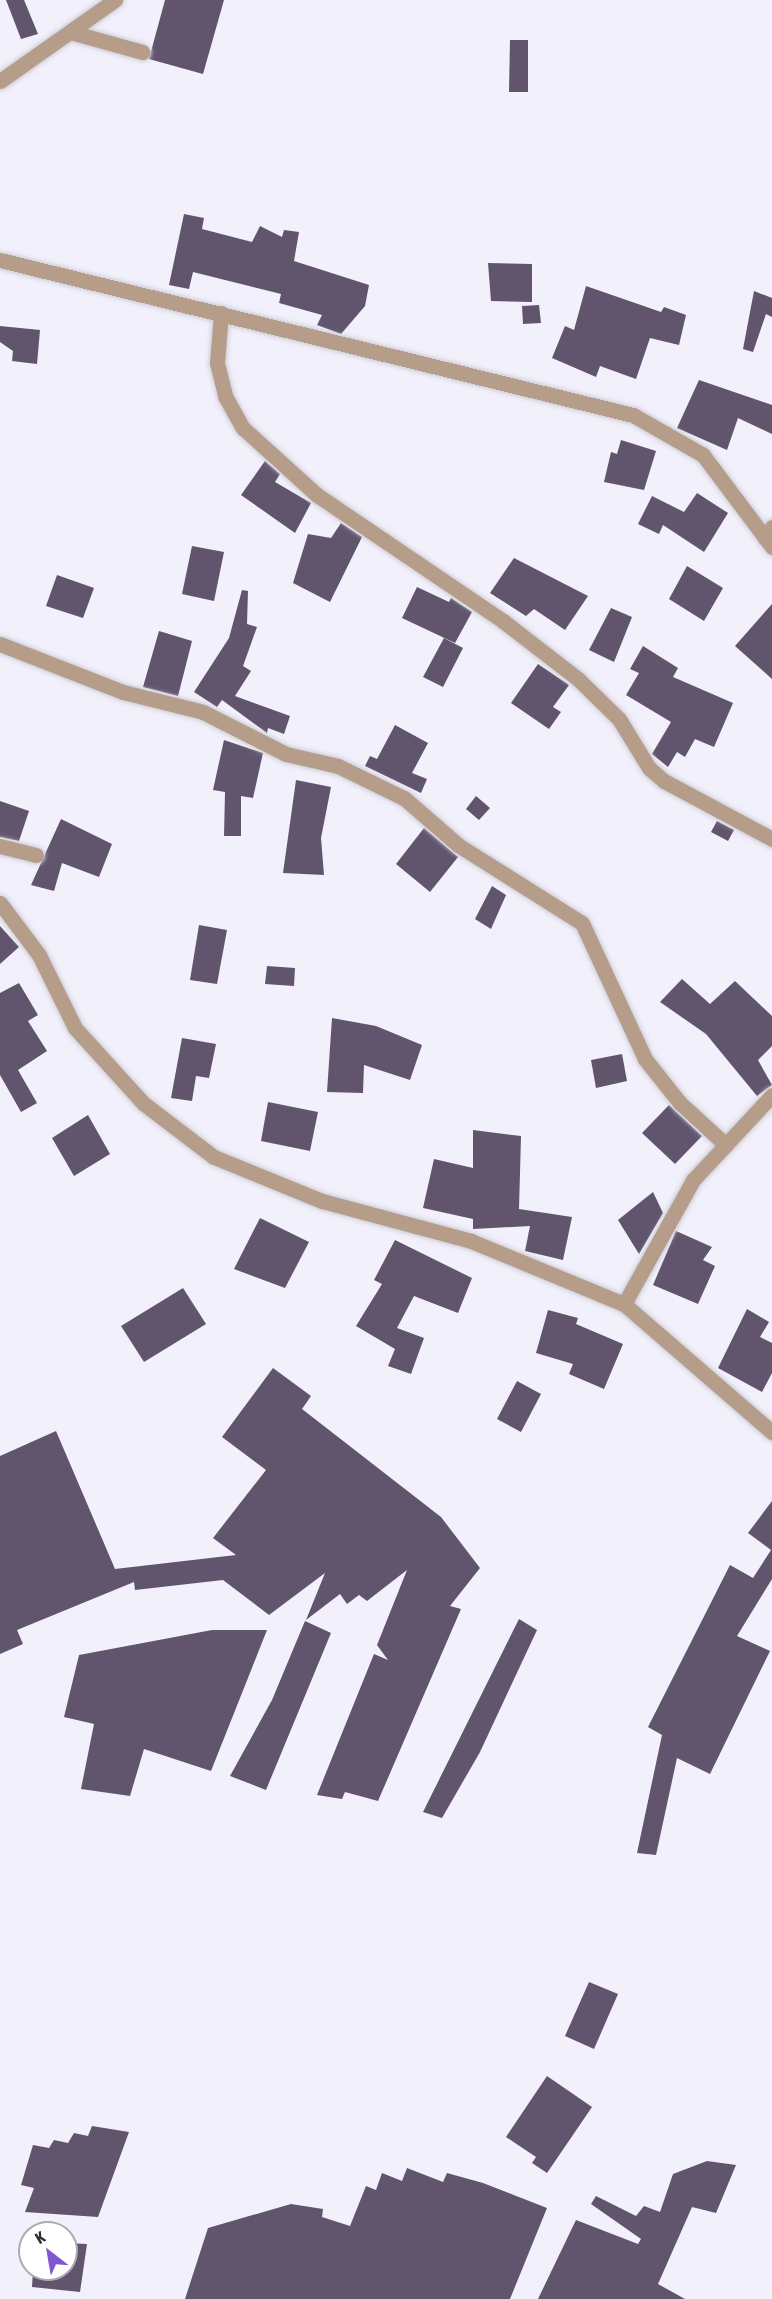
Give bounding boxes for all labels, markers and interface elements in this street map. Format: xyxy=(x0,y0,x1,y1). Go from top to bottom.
north arrow xyxy=(18,2221,78,2281)
text: K xyxy=(32,2228,48,2247)

